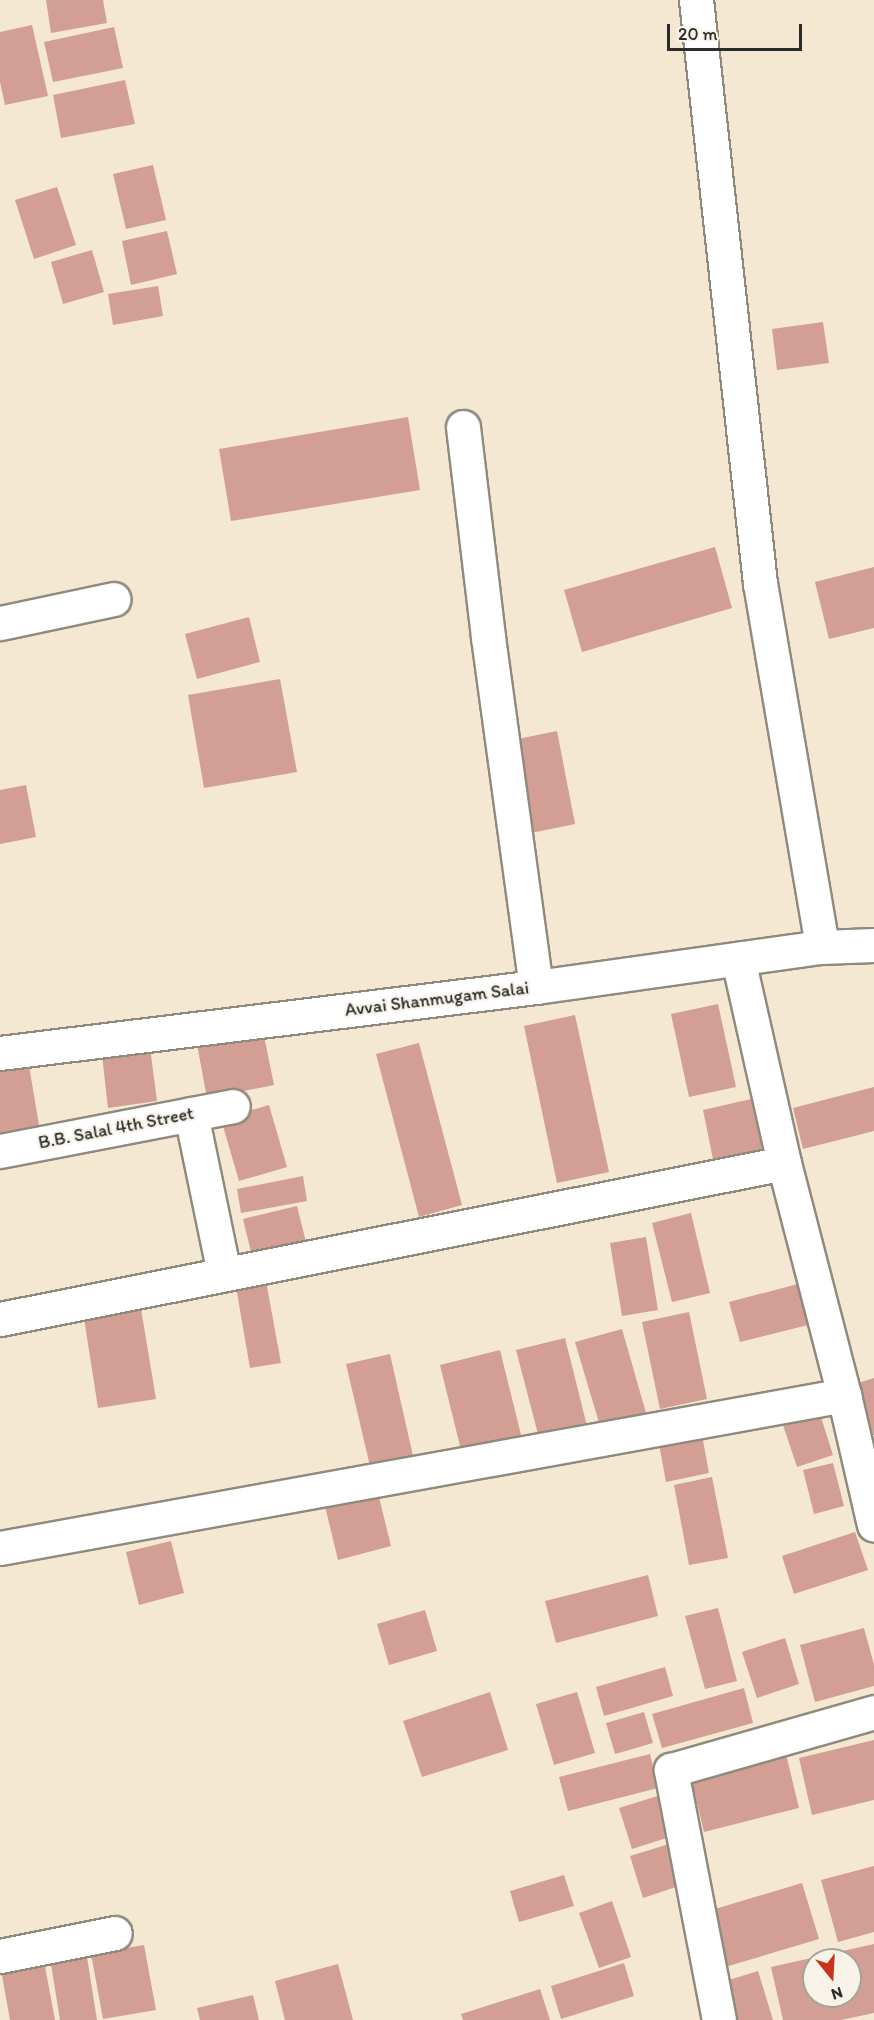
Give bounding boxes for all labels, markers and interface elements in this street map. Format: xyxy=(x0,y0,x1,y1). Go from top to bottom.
scale bar xyxy=(670,12,805,50)
text: 20 m xyxy=(678,23,718,45)
street label: Avvai Shanmugam Salai xyxy=(344,977,530,1021)
street label: B.B. Salal 4th Street xyxy=(37,1102,195,1154)
north arrow xyxy=(802,1948,862,2008)
text: N xyxy=(829,1983,845,2004)

